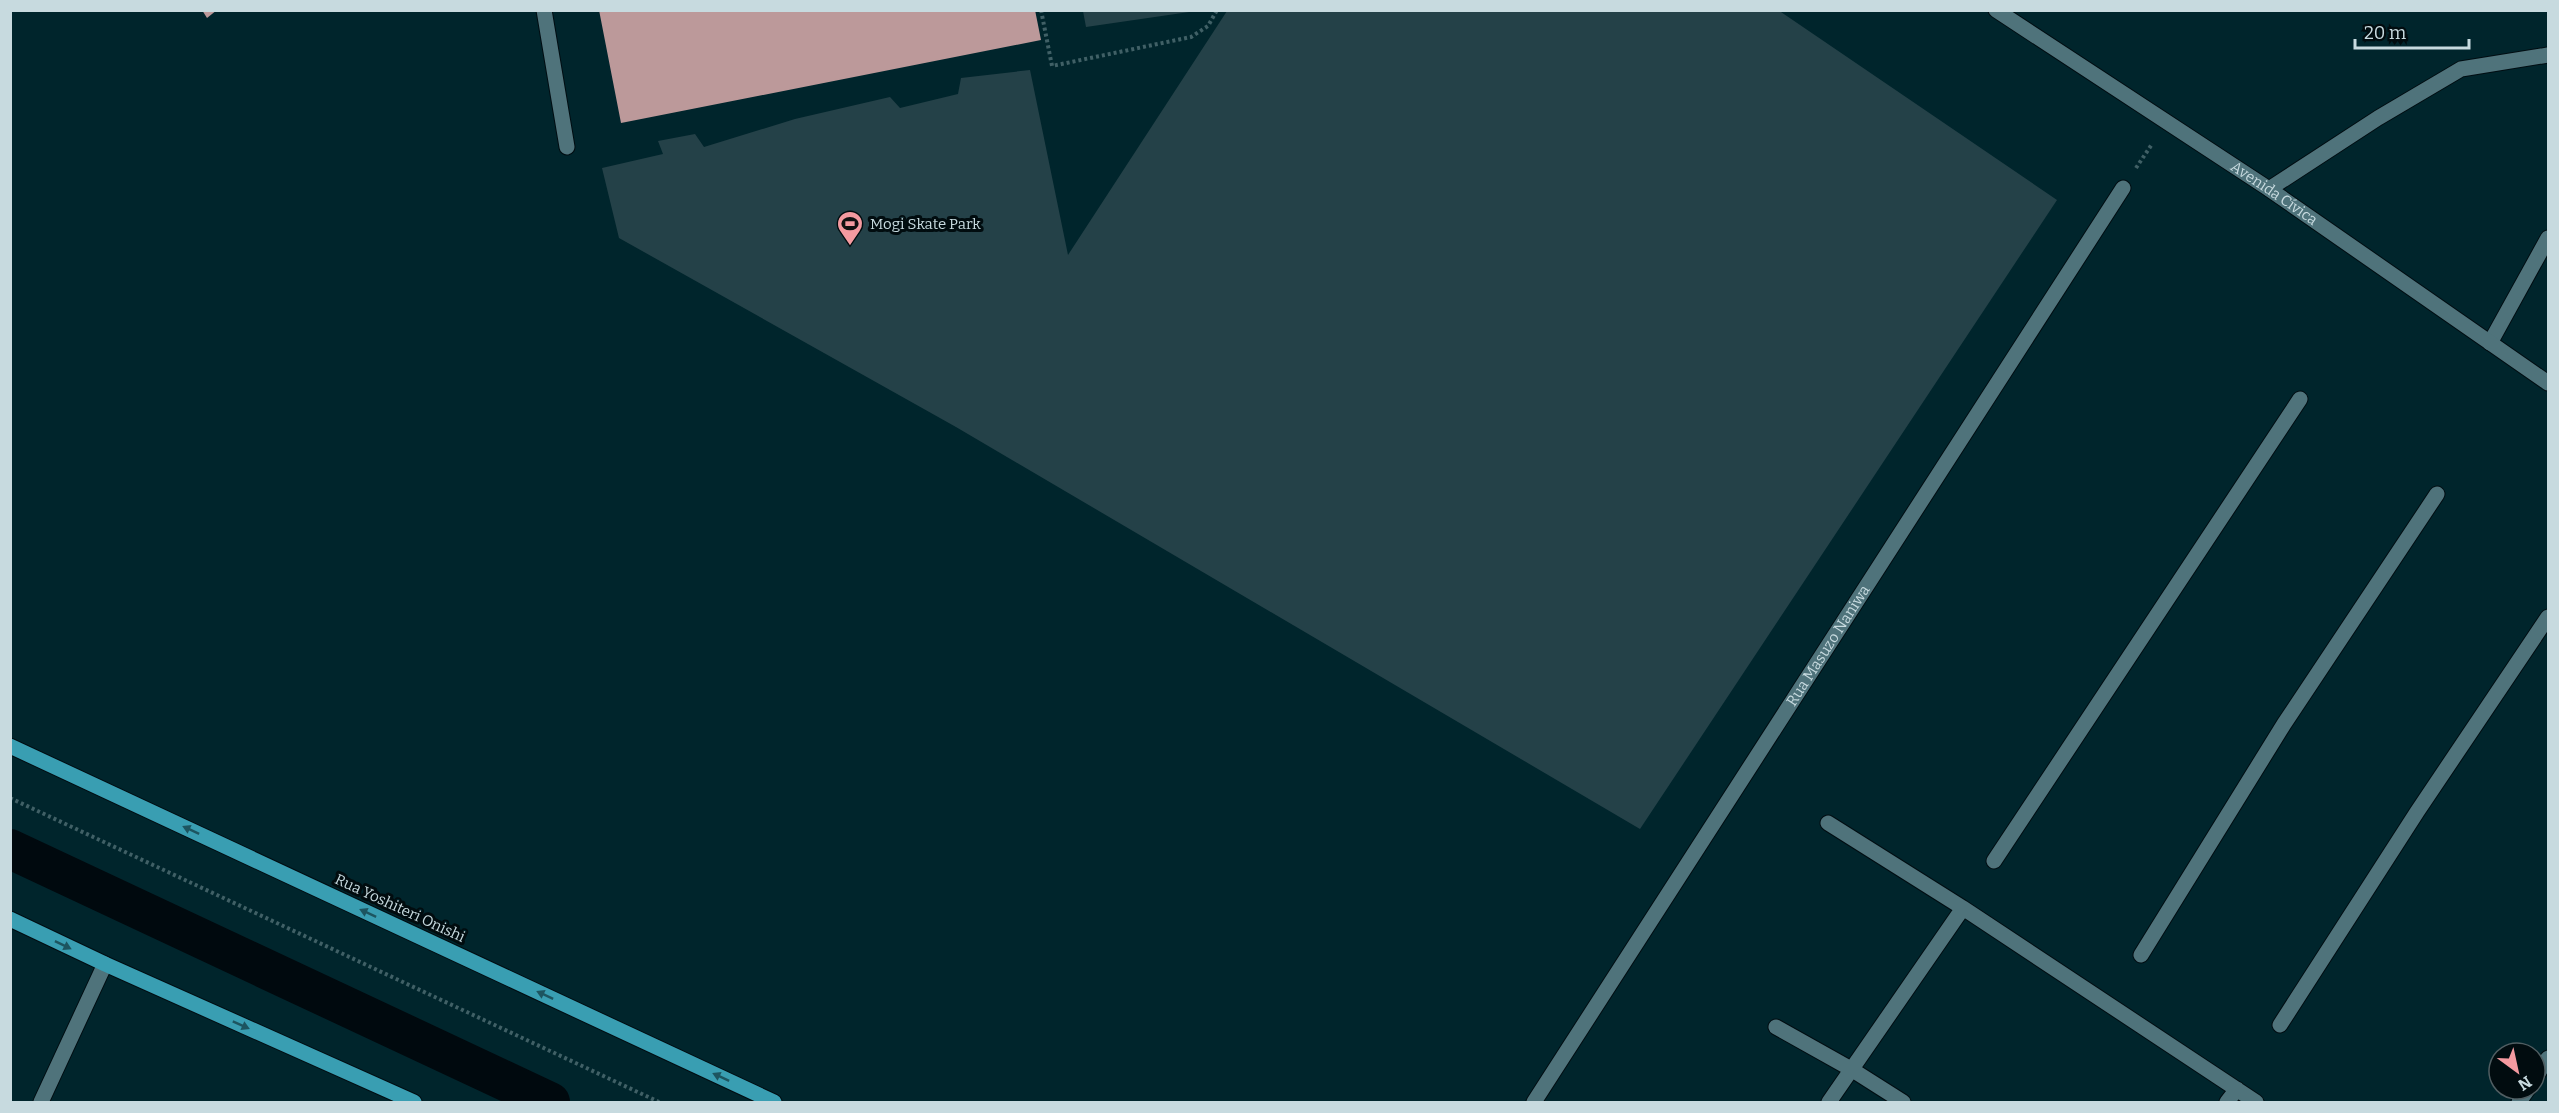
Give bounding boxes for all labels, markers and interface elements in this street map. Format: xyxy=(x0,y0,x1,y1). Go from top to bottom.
scale bar xyxy=(2355,12,2469,50)
text: 20 m xyxy=(2364,22,2406,44)
street label: Avenida Cívica xyxy=(2227,157,2321,229)
sports icon: Mogi Skate Park xyxy=(835,209,865,247)
place label: Mogi Skate Park xyxy=(870,215,981,233)
street label: Rua Masuzo Naniwa xyxy=(1783,582,1874,709)
one-way arrow xyxy=(182,825,200,835)
street label: Rua Yoshiteri Onishi xyxy=(332,870,468,946)
one-way arrow xyxy=(359,908,376,917)
one-way arrow xyxy=(55,940,72,949)
one-way arrow xyxy=(536,990,553,999)
one-way arrow xyxy=(232,1020,250,1030)
north arrow xyxy=(2487,1041,2547,1101)
text: N xyxy=(2515,1072,2535,1094)
one-way arrow xyxy=(713,1073,730,1082)

